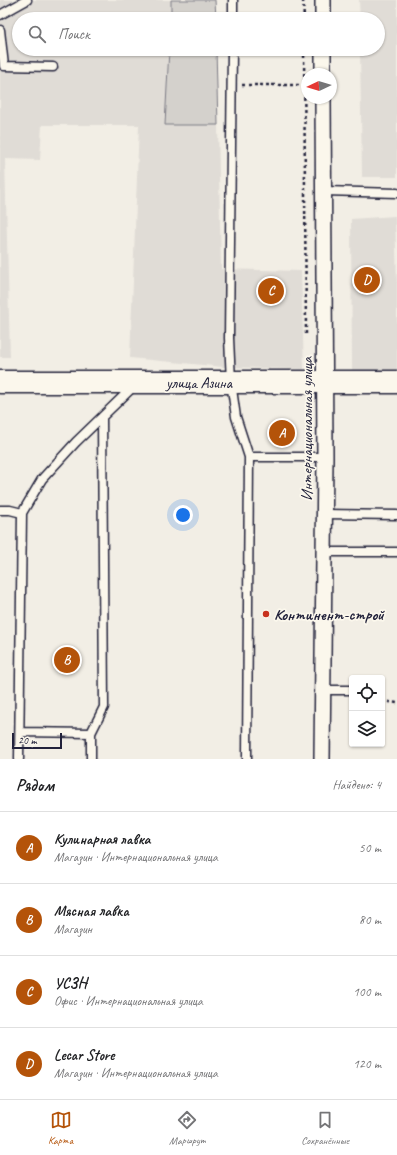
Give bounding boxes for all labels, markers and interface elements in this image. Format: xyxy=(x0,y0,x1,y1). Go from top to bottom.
search box xyxy=(12,12,385,56)
icon: search xyxy=(26,23,48,45)
text: Поиск xyxy=(58,25,90,44)
north arrow xyxy=(301,68,337,104)
pin: D xyxy=(354,265,380,295)
pin: C xyxy=(258,276,284,306)
street label: Интернациональная улица xyxy=(297,356,317,501)
street label: улица Азина xyxy=(165,373,234,393)
pin: A xyxy=(269,418,295,448)
your location xyxy=(173,505,193,525)
place label: Континент-строй xyxy=(274,605,385,625)
marker: Континент-строй xyxy=(261,609,271,619)
pin: B xyxy=(54,645,80,675)
map controls xyxy=(349,675,385,747)
button: locate xyxy=(349,675,385,711)
button: layers xyxy=(349,711,385,747)
scale bar xyxy=(12,731,62,750)
text: 20 m xyxy=(18,733,37,747)
text: Рядом xyxy=(16,775,54,796)
text: Найдено: 4 xyxy=(333,777,381,793)
text: Кулинарная лавка xyxy=(54,830,150,849)
text: A xyxy=(26,840,32,856)
text: 50 m xyxy=(359,840,381,856)
text: Магазин · Интернациональная улица xyxy=(54,849,218,865)
text: Мясная лавка xyxy=(54,902,129,921)
text: B xyxy=(26,912,32,928)
text: 80 m xyxy=(359,912,381,928)
text: Магазин xyxy=(54,921,92,937)
text: УСЗН xyxy=(54,974,87,993)
text: C xyxy=(26,984,32,1000)
text: 100 m xyxy=(353,984,381,1000)
text: Офис · Интернациональная улица xyxy=(54,993,203,1009)
text: Lecar Store xyxy=(54,1046,114,1065)
text: D xyxy=(25,1056,33,1072)
text: 120 m xyxy=(353,1056,381,1072)
text: Магазин · Интернациональная улица xyxy=(54,1065,218,1081)
tab: Карта xyxy=(48,1109,73,1147)
tab: Маршрут xyxy=(169,1109,205,1147)
tab: Сохранённые xyxy=(301,1109,349,1147)

